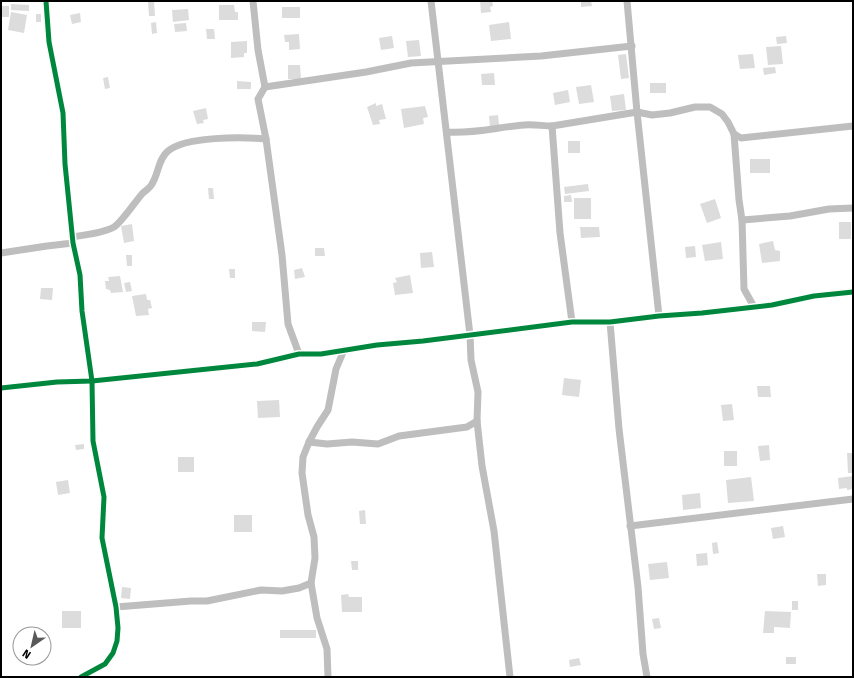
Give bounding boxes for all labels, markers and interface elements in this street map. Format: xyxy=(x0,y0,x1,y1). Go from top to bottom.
north arrow xyxy=(12,626,52,666)
text: N xyxy=(20,646,33,661)

